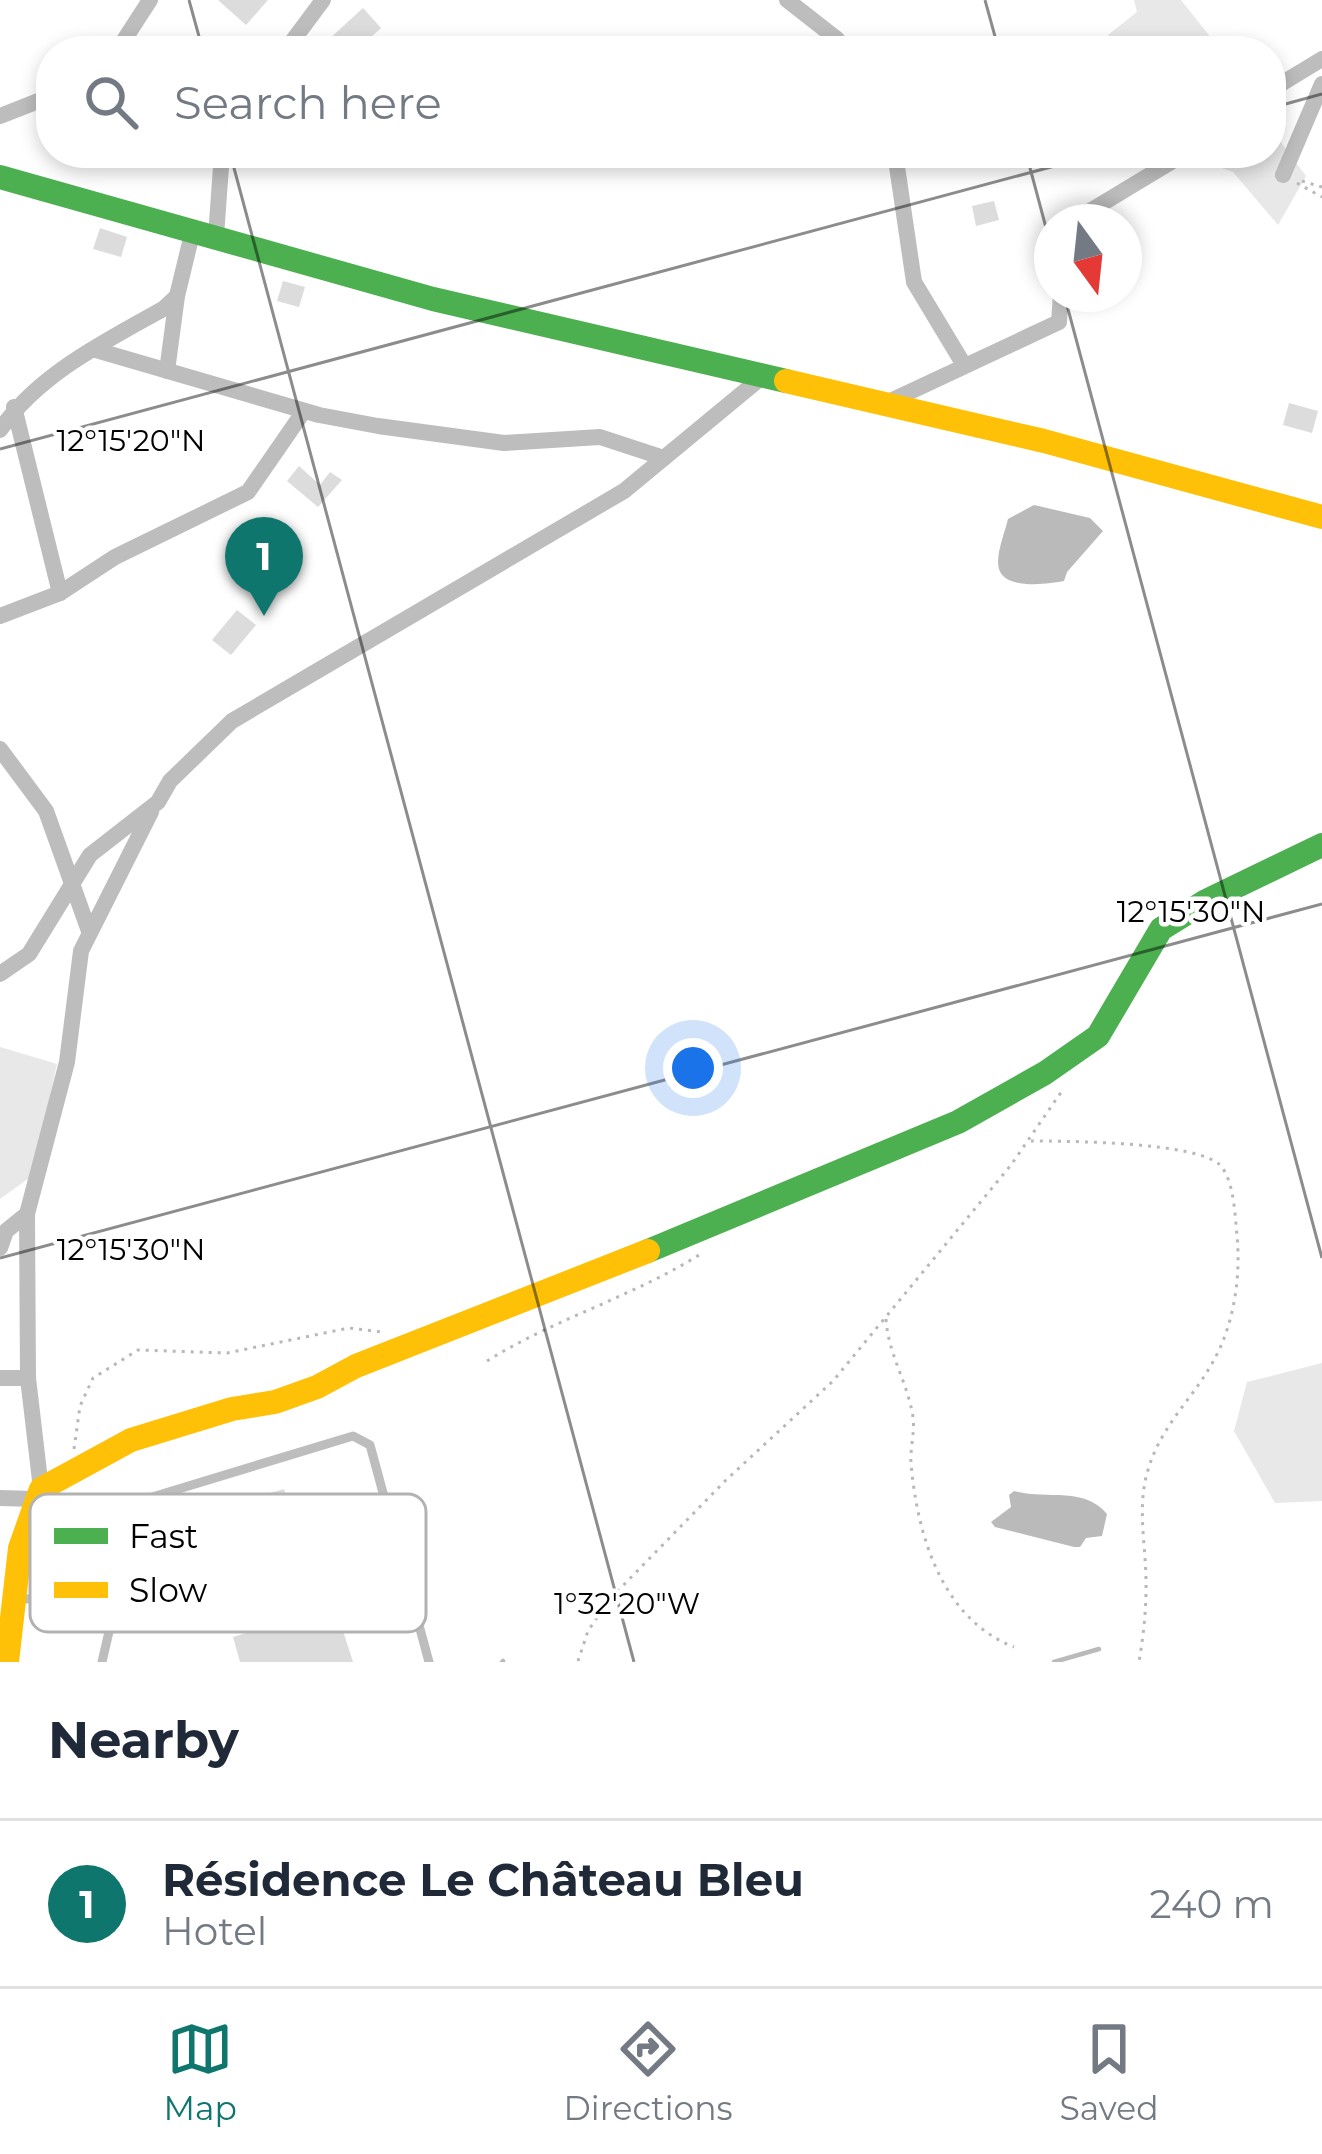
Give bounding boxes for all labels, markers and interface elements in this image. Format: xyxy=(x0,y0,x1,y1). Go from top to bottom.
search box xyxy=(36,36,1286,168)
icon: search xyxy=(78,69,144,135)
text: Search here xyxy=(174,75,442,130)
north arrow xyxy=(1034,204,1142,312)
text: 12°15'20"N xyxy=(57,422,205,459)
pin: 1 xyxy=(225,517,303,616)
text: 12°15'30"N xyxy=(1117,893,1265,930)
your location xyxy=(663,1038,723,1098)
text: 12°15'30"N xyxy=(57,1231,205,1268)
legend xyxy=(30,1494,426,1632)
text: Fast xyxy=(129,1516,198,1556)
text: Slow xyxy=(129,1570,207,1610)
text: 1°32'20"W xyxy=(554,1585,700,1622)
text: Nearby xyxy=(48,1709,239,1771)
text: Résidence Le Château Bleu xyxy=(162,1852,804,1907)
text: 1 xyxy=(79,1880,95,1928)
text: 240 m xyxy=(1150,1880,1274,1928)
text: Hotel xyxy=(162,1907,267,1955)
tab: Map xyxy=(163,2016,237,2128)
tab: Directions xyxy=(564,2016,733,2128)
tab: Saved xyxy=(1059,2016,1159,2128)

